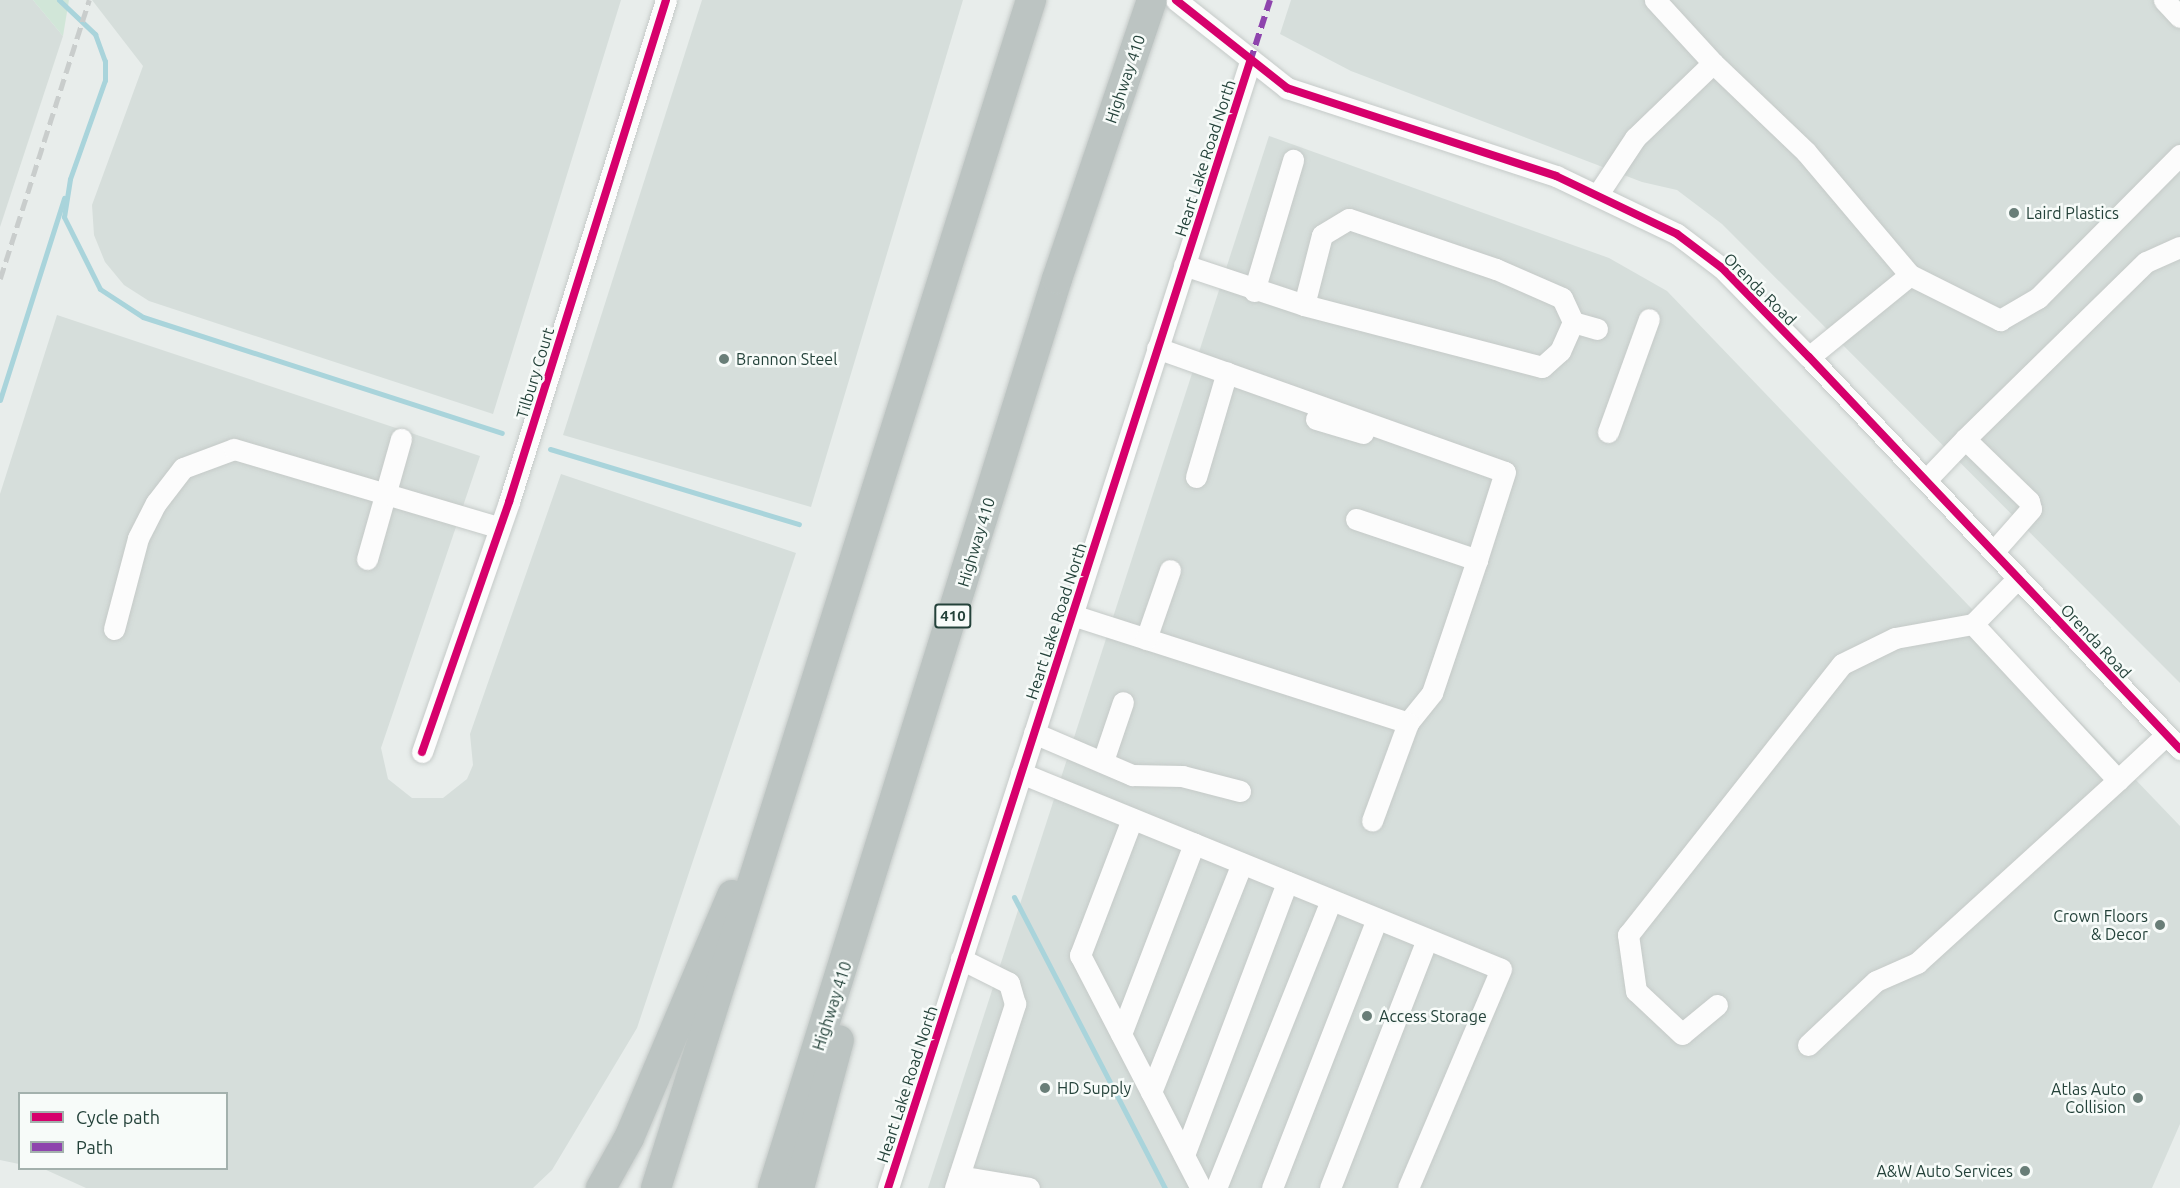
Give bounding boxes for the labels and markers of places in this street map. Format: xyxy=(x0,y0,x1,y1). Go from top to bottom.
place label: Laird Plastics xyxy=(2026,203,2119,223)
marker: Laird Plastics xyxy=(2007,206,2021,220)
place label: Brannon Steel xyxy=(736,349,837,369)
marker: Brannon Steel xyxy=(717,352,731,366)
place label: Crown Floors & Decor xyxy=(2053,906,2148,944)
marker: Crown Floors & Decor xyxy=(2153,918,2167,932)
place label: Access Storage xyxy=(1379,1006,1487,1026)
marker: Access Storage xyxy=(1360,1009,1374,1023)
place label: HD Supply xyxy=(1057,1078,1131,1098)
place label: Atlas Auto Collision xyxy=(2051,1079,2126,1117)
marker: HD Supply xyxy=(1038,1081,1052,1095)
marker: Atlas Auto Collision xyxy=(2131,1091,2145,1105)
place label: A&W Auto Services xyxy=(1876,1161,2013,1181)
marker: A&W Auto Services xyxy=(2018,1164,2032,1178)

